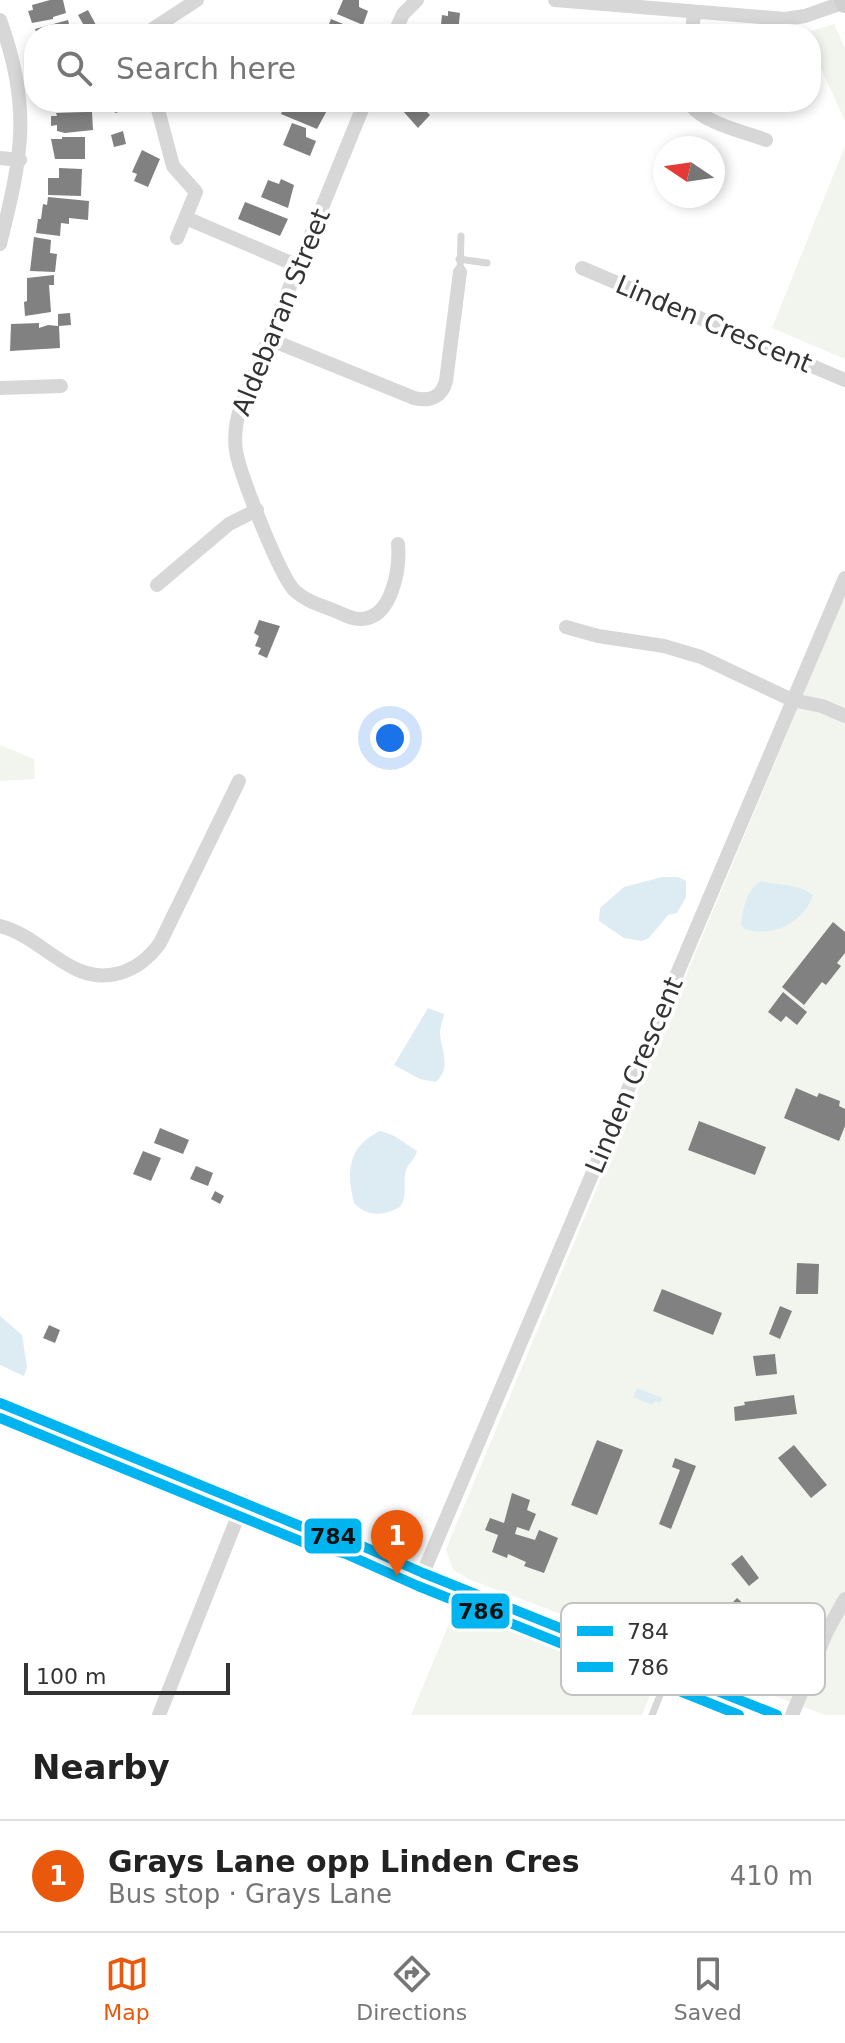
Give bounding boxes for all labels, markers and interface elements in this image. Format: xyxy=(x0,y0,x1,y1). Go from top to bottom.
search box xyxy=(24,24,821,112)
icon: search xyxy=(52,46,96,90)
text: Search here xyxy=(116,51,296,86)
north arrow xyxy=(653,136,725,208)
street label: Aldebaran Street xyxy=(226,204,336,420)
street label: Linden Crescent xyxy=(611,269,817,379)
your location xyxy=(370,718,410,758)
street label: Linden Crescent xyxy=(579,972,689,1178)
pin: 1 xyxy=(371,1510,423,1576)
line badge: 784 xyxy=(303,1517,363,1555)
text: 784 xyxy=(310,1524,356,1549)
line badge: 786 xyxy=(450,1592,511,1630)
text: 786 xyxy=(458,1599,504,1624)
legend xyxy=(561,1603,825,1695)
text: 784 xyxy=(627,1619,669,1644)
text: 786 xyxy=(627,1655,669,1680)
scale bar xyxy=(24,1659,230,1695)
text: 100 m xyxy=(36,1664,106,1689)
text: Nearby xyxy=(32,1747,170,1787)
text: Grays Lane opp Linden Cres xyxy=(108,1844,580,1879)
text: 1 xyxy=(49,1861,67,1891)
text: 410 m xyxy=(730,1861,813,1891)
text: Bus stop · Grays Lane xyxy=(108,1879,392,1909)
tab: Map xyxy=(103,1952,150,2025)
tab: Directions xyxy=(356,1952,467,2025)
tab: Saved xyxy=(674,1952,742,2025)

